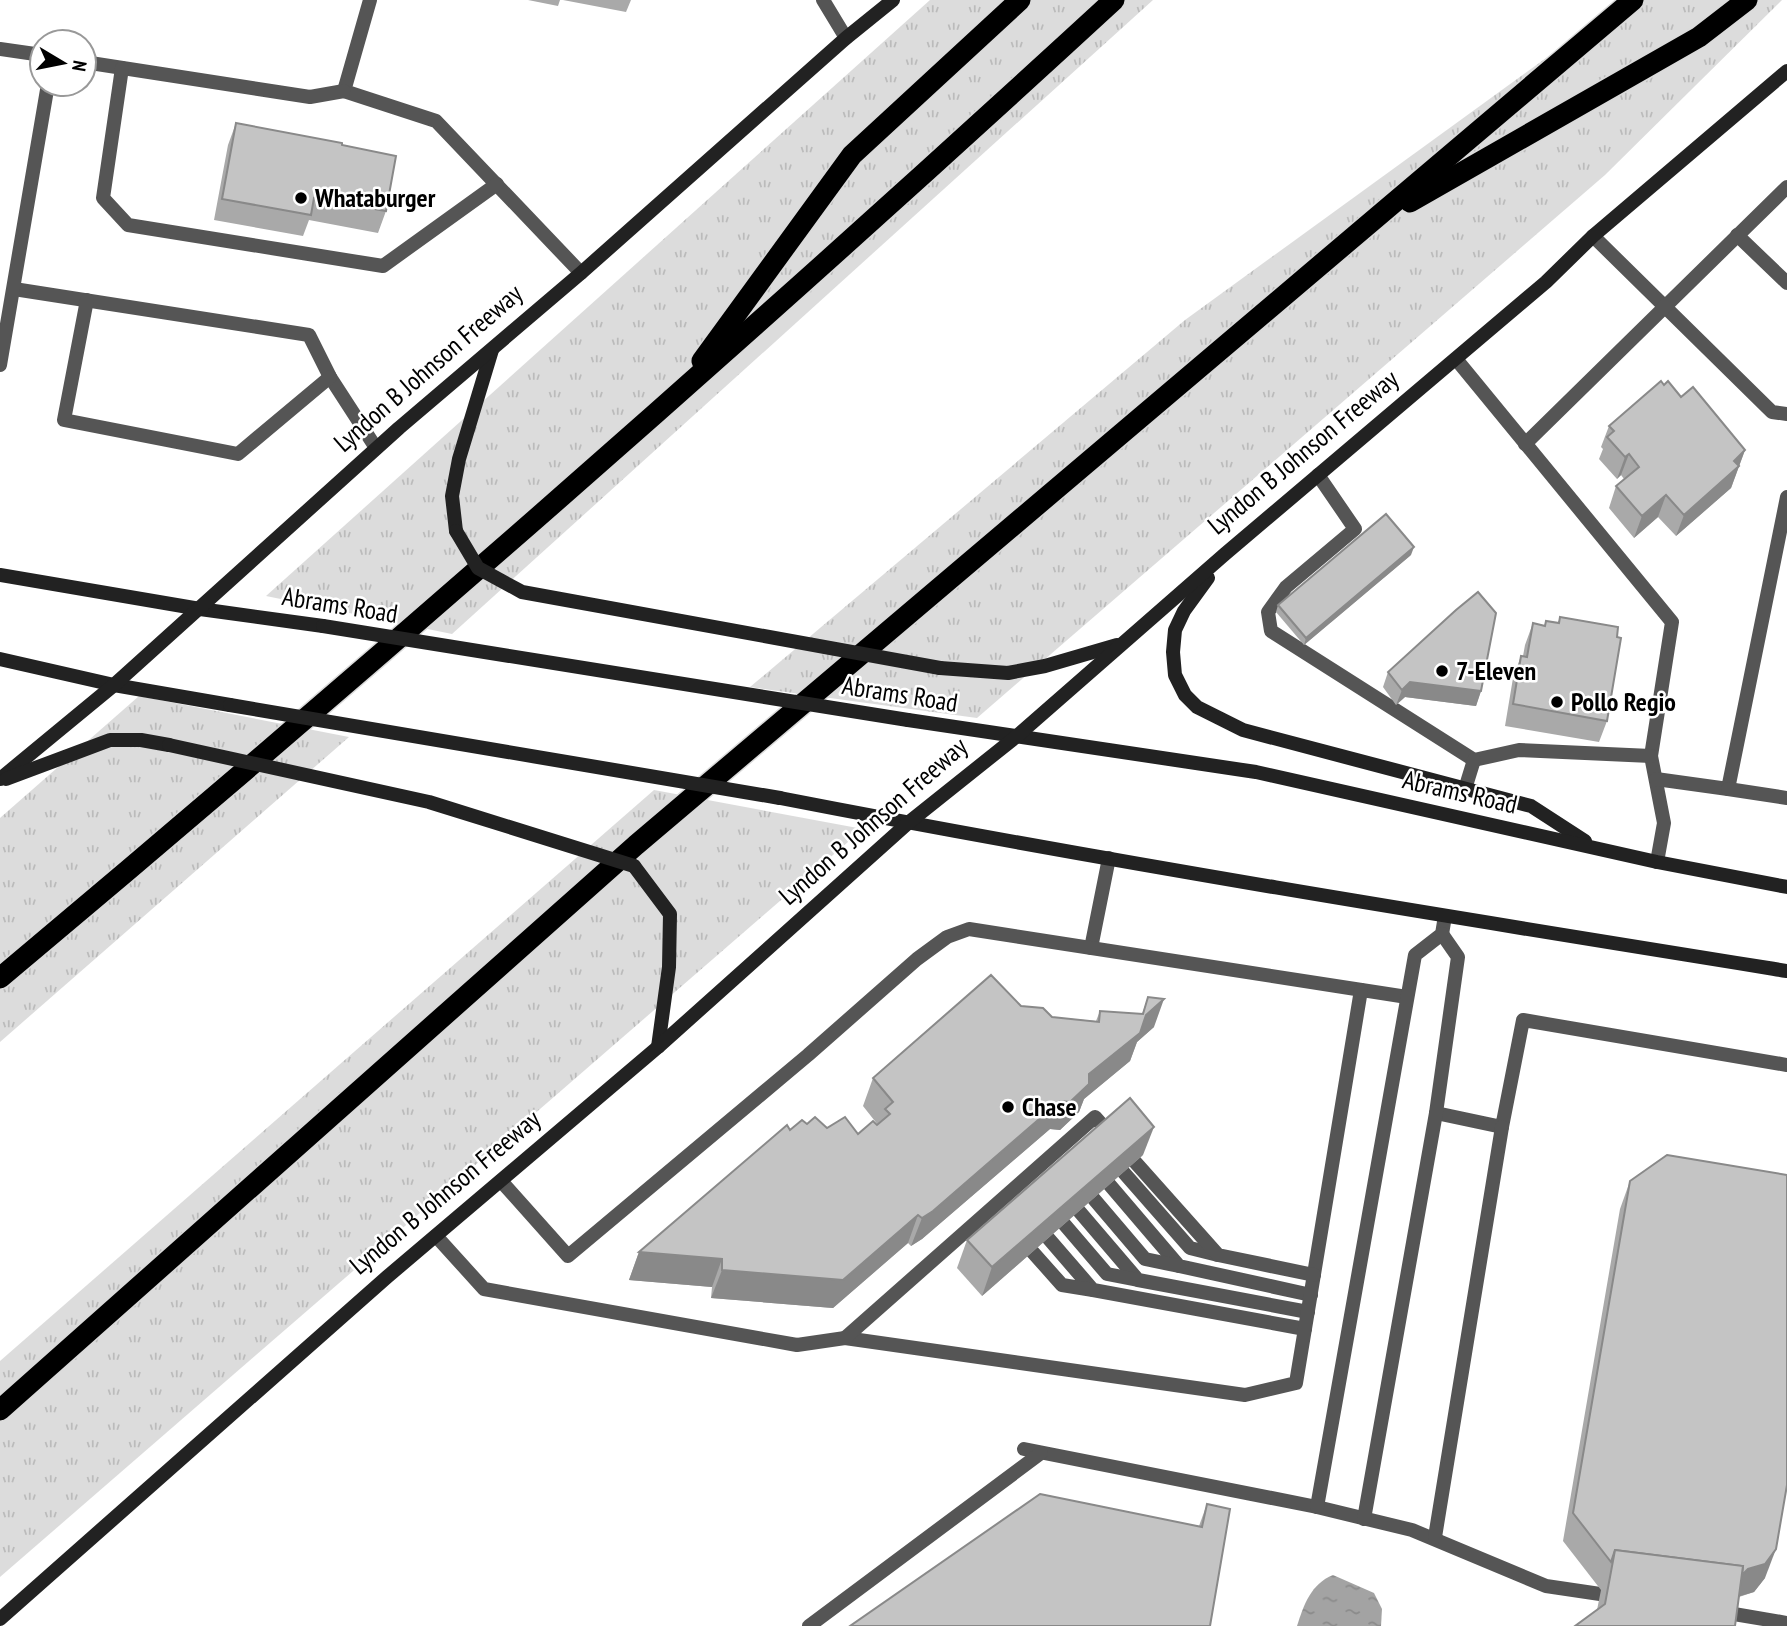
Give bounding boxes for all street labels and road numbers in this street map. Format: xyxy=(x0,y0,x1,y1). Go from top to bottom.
street label: Lyndon B Johnson Freeway xyxy=(327,277,529,458)
street label: Lyndon B Johnson Freeway xyxy=(1201,362,1405,541)
street label: Abrams Road xyxy=(280,579,400,630)
street label: Abrams Road xyxy=(840,668,960,719)
street label: Lyndon B Johnson Freeway xyxy=(772,730,974,911)
street label: Abrams Road xyxy=(1400,762,1521,821)
street label: Lyndon B Johnson Freeway xyxy=(343,1102,547,1281)

